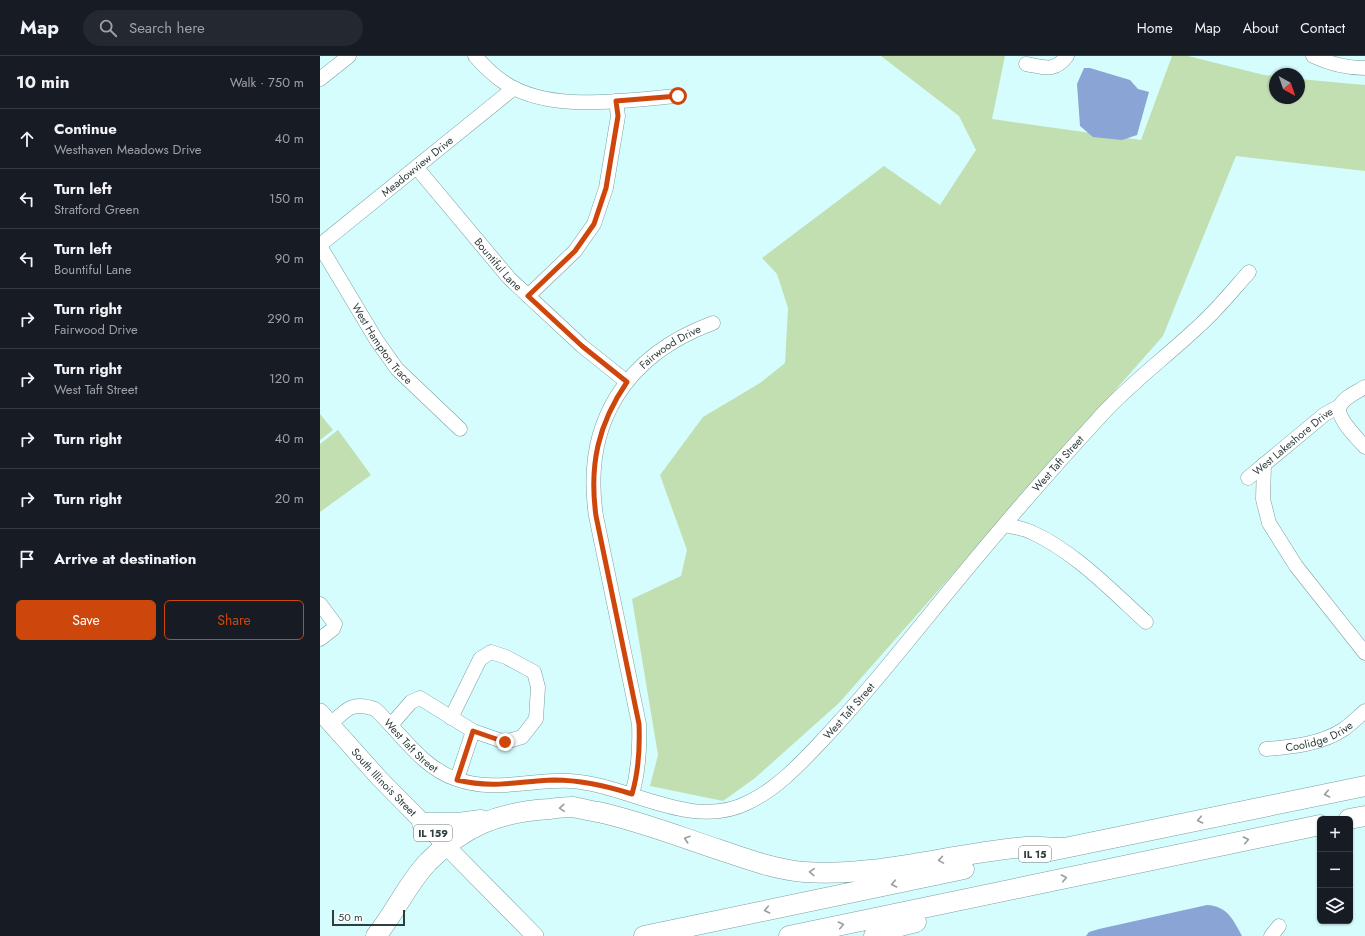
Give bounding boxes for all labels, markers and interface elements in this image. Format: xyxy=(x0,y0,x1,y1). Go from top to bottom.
search box xyxy=(83,10,363,46)
text: Map xyxy=(20,14,59,41)
icon: search xyxy=(97,17,119,39)
text: Search here xyxy=(129,17,205,39)
text: Home xyxy=(1137,18,1173,38)
text: Map xyxy=(1195,18,1221,38)
text: About xyxy=(1243,18,1278,38)
text: Contact xyxy=(1300,18,1345,38)
north arrow xyxy=(1269,68,1305,104)
text: 10 min xyxy=(16,70,69,94)
text: Walk · 750 m xyxy=(230,73,304,92)
route start xyxy=(669,87,687,105)
text: Continue xyxy=(54,118,117,140)
icon: ahead xyxy=(16,128,38,150)
text: 40 m xyxy=(275,129,304,148)
street label: Meadowview Drive xyxy=(378,132,457,200)
text: Westhaven Meadows Drive xyxy=(54,140,202,159)
text: Turn left xyxy=(54,178,112,200)
icon: left xyxy=(16,188,38,210)
text: 150 m xyxy=(269,189,304,208)
text: Stratford Green xyxy=(54,200,139,219)
street label: Bountiful Lane xyxy=(471,234,526,295)
text: Turn left xyxy=(54,238,112,260)
icon: left xyxy=(16,248,38,270)
text: 90 m xyxy=(275,249,304,268)
text: Bountiful Lane xyxy=(54,260,132,279)
text: Turn right xyxy=(54,298,122,320)
street label: West Hampton Trace xyxy=(348,300,416,388)
icon: right xyxy=(16,308,38,330)
text: 290 m xyxy=(267,309,304,328)
text: Fairwood Drive xyxy=(54,320,138,339)
street label: Fairwood Drive xyxy=(635,321,704,372)
text: Turn right xyxy=(54,358,122,380)
icon: right xyxy=(16,368,38,390)
text: 120 m xyxy=(269,369,304,388)
text: West Taft Street xyxy=(54,380,138,399)
street label: West Lakeshore Drive xyxy=(1249,403,1336,479)
icon: right xyxy=(16,428,38,450)
text: Turn right xyxy=(54,428,122,450)
text: 40 m xyxy=(275,429,304,448)
street label: West Taft Street xyxy=(1028,431,1088,495)
icon: right xyxy=(16,488,38,510)
text: Turn right xyxy=(54,488,122,510)
text: 20 m xyxy=(275,489,304,508)
icon: arrive xyxy=(16,548,38,570)
text: Arrive at destination xyxy=(54,548,196,570)
button: Save xyxy=(16,600,156,640)
button: Share xyxy=(164,600,304,640)
street label: West Taft Street xyxy=(819,679,878,743)
street label: West Taft Street xyxy=(380,715,442,776)
street label: Coolidge Drive xyxy=(1284,717,1356,755)
route end xyxy=(496,733,514,751)
street label: South Illinois Street xyxy=(348,744,421,820)
one-way arrow xyxy=(1324,789,1330,797)
one-way arrow xyxy=(559,803,565,812)
one-way arrow xyxy=(1196,815,1203,824)
map controls xyxy=(1317,816,1353,924)
button: + xyxy=(1317,816,1353,852)
road number: IL 159 xyxy=(414,825,452,841)
one-way arrow xyxy=(684,835,691,844)
one-way arrow xyxy=(1243,837,1250,845)
road number: IL 15 xyxy=(1019,846,1051,862)
button: − xyxy=(1317,852,1353,888)
one-way arrow xyxy=(938,855,944,864)
one-way arrow xyxy=(809,868,815,876)
one-way arrow xyxy=(1061,875,1067,883)
one-way arrow xyxy=(891,879,897,887)
button: layers xyxy=(1317,888,1353,924)
one-way arrow xyxy=(764,906,770,914)
scale bar xyxy=(332,908,405,927)
text: 50 m xyxy=(338,909,363,925)
one-way arrow xyxy=(838,922,844,930)

